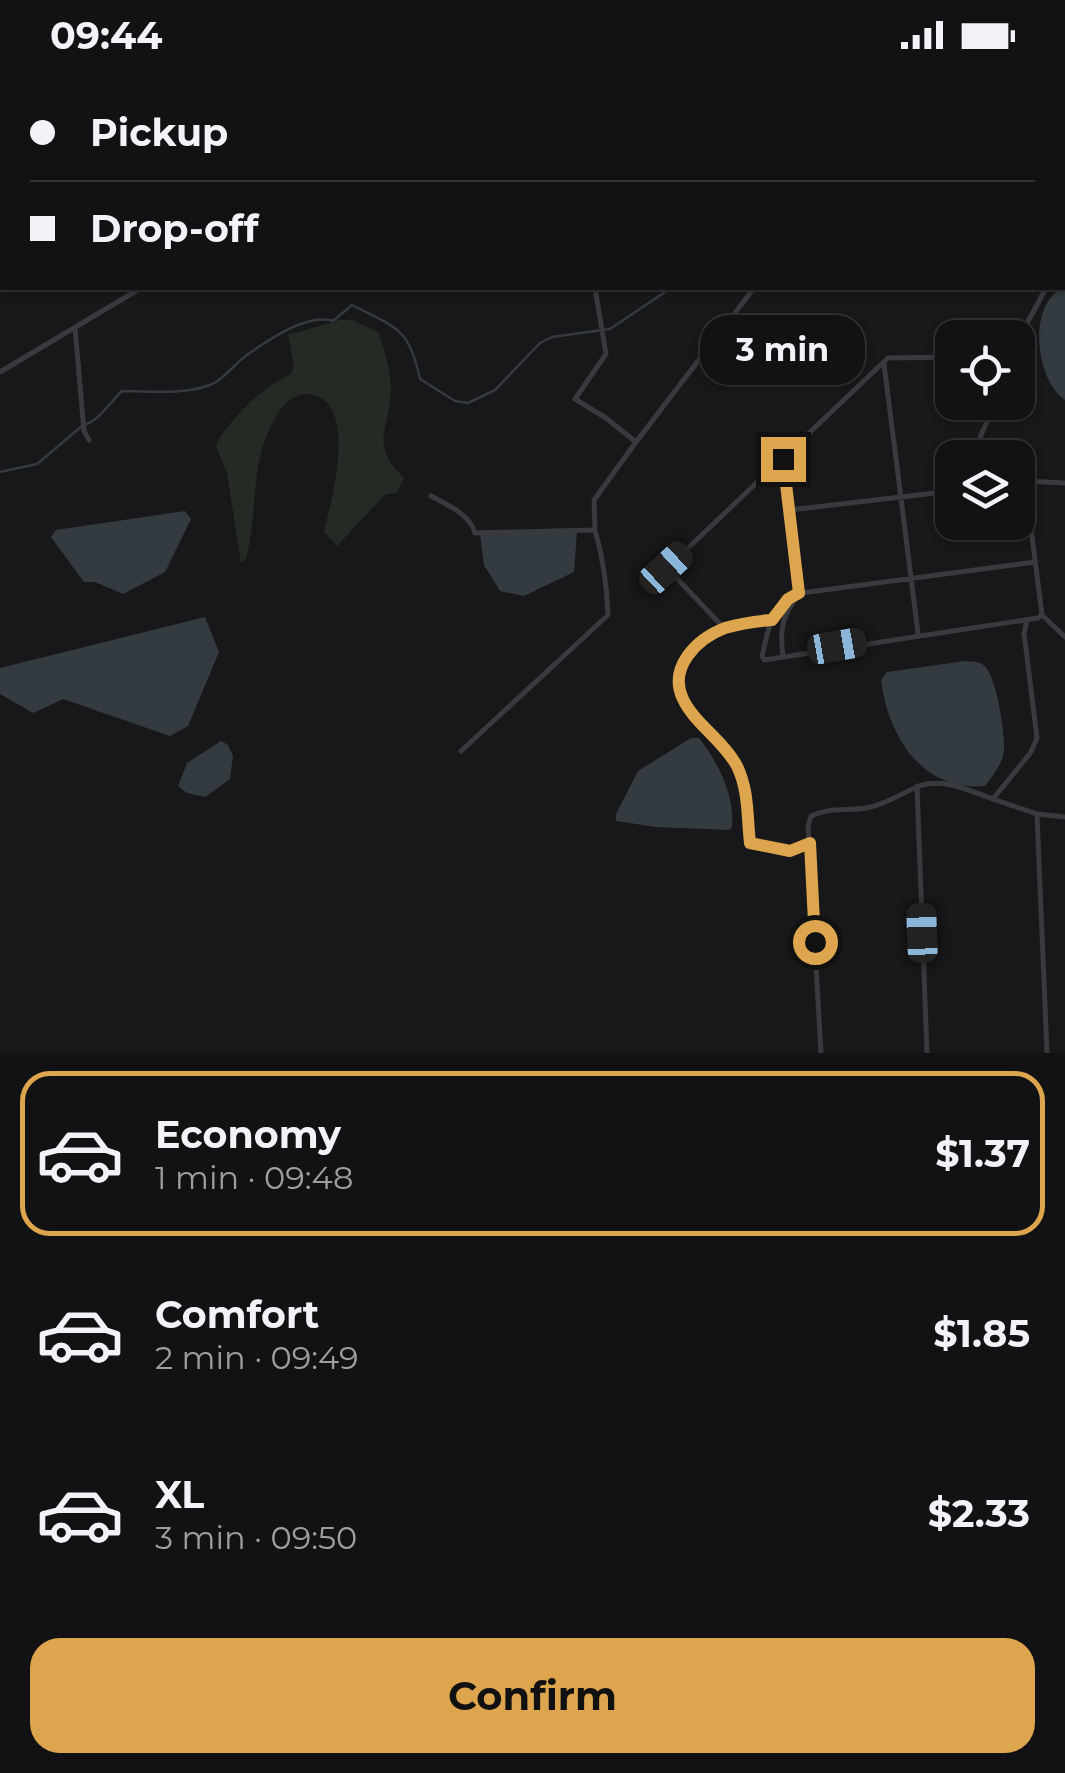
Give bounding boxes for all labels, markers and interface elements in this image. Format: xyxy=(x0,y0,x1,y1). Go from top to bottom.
text: 09:44 xyxy=(50,12,162,59)
text: Pickup xyxy=(90,109,228,156)
text: Drop-off xyxy=(90,205,259,252)
callout: 3 min xyxy=(700,314,866,384)
map controls xyxy=(935,320,1035,540)
button: locate xyxy=(935,320,1035,420)
text: 3 min xyxy=(736,330,829,369)
route end xyxy=(761,437,806,482)
button: layers xyxy=(935,440,1035,540)
car xyxy=(634,537,698,599)
car xyxy=(805,626,869,666)
car xyxy=(906,902,938,964)
route start xyxy=(793,920,838,965)
icon: car xyxy=(35,1109,125,1199)
text: Economy xyxy=(155,1111,341,1158)
text: $1.37 xyxy=(935,1130,1030,1177)
text: 1 min · 09:48 xyxy=(155,1158,353,1197)
icon: car xyxy=(35,1289,125,1379)
text: Comfort xyxy=(155,1291,319,1338)
text: $1.85 xyxy=(933,1310,1030,1357)
text: 2 min · 09:49 xyxy=(155,1338,358,1377)
icon: car xyxy=(35,1469,125,1559)
text: XL xyxy=(155,1471,204,1518)
text: $2.33 xyxy=(928,1490,1030,1537)
text: 3 min · 09:50 xyxy=(155,1518,357,1557)
button: Confirm xyxy=(30,1638,1035,1753)

